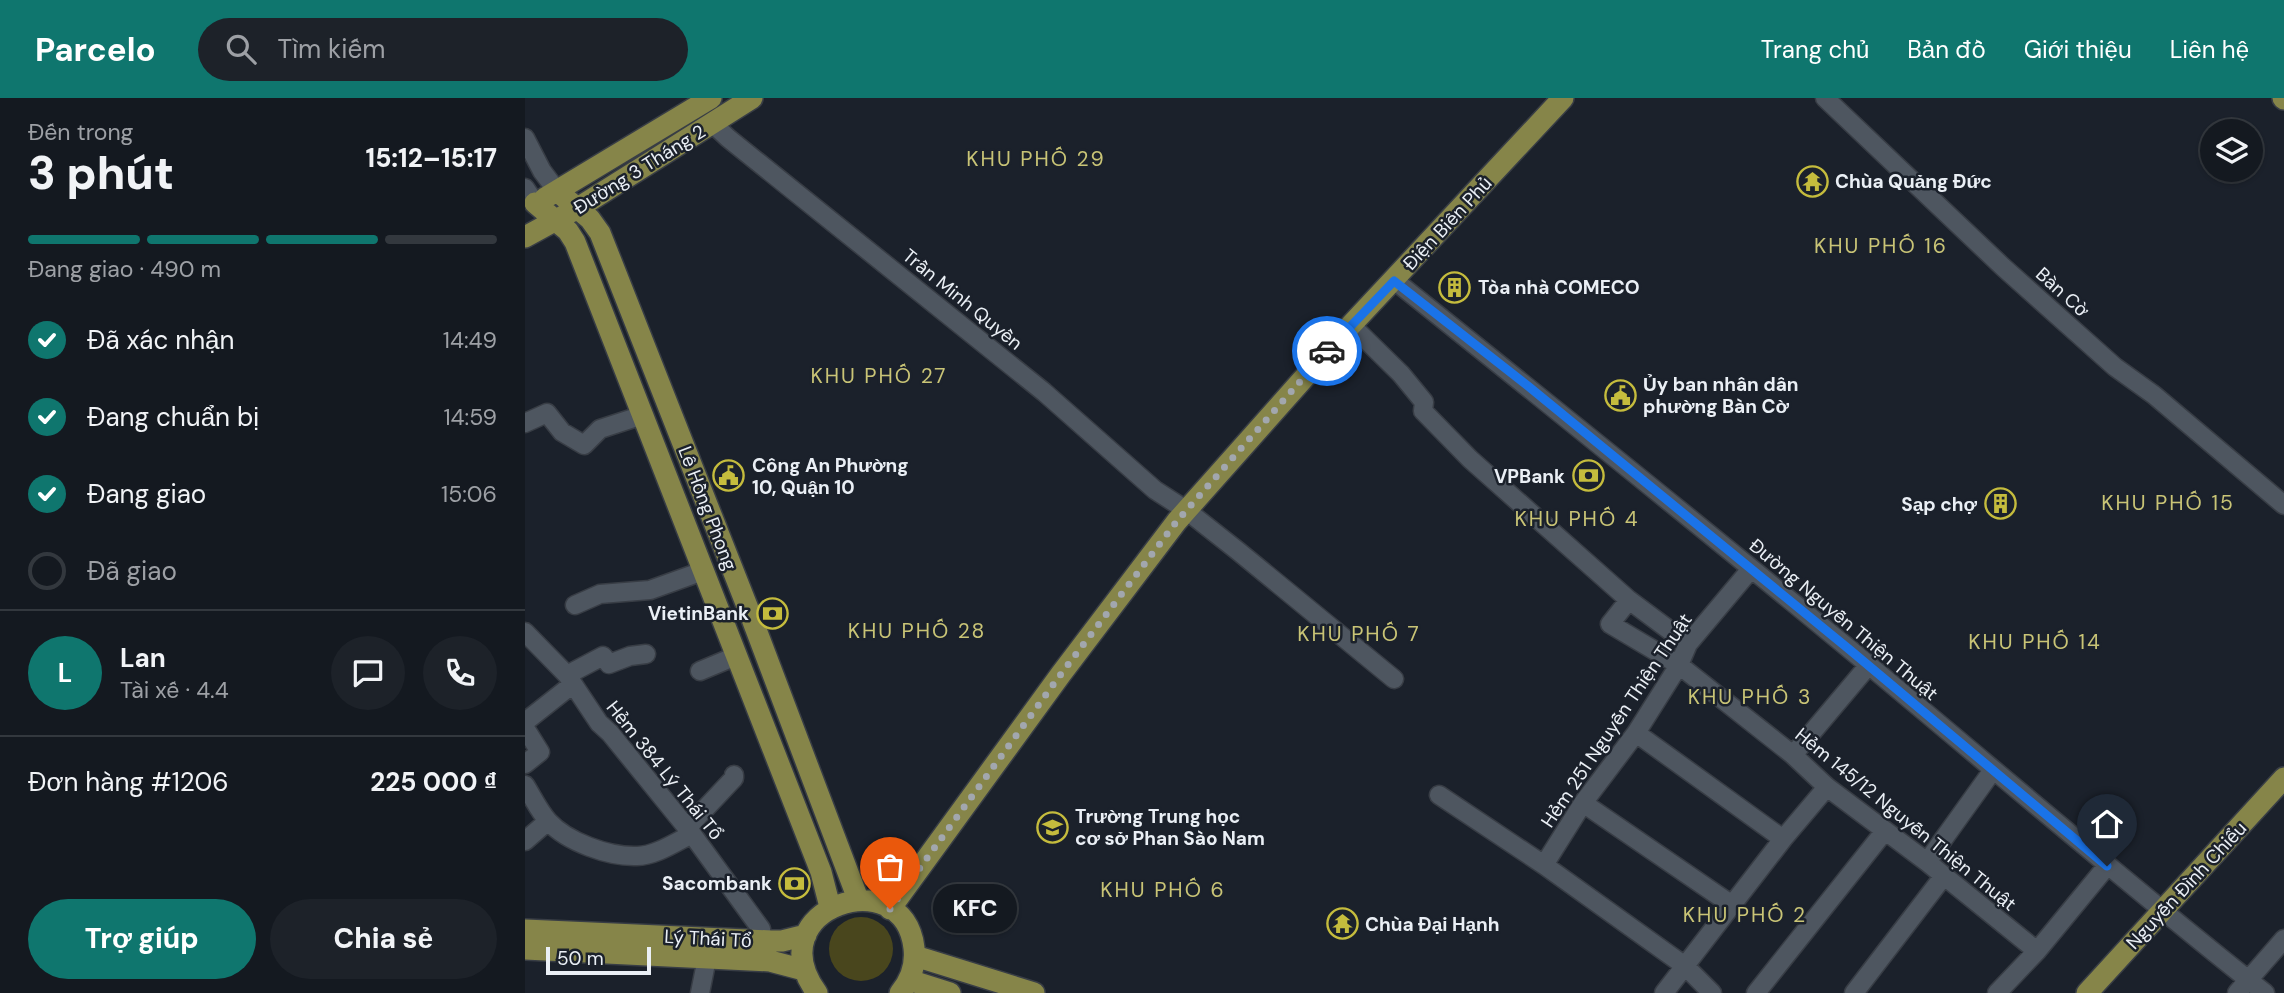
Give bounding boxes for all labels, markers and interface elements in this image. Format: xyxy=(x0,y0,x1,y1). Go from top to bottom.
search box xyxy=(198,18,688,81)
text: Parcelo xyxy=(35,28,156,71)
icon: search xyxy=(222,30,260,68)
text: Tìm kiếm xyxy=(278,32,385,66)
text: Trang chủ xyxy=(1761,34,1869,65)
text: Bản đồ xyxy=(1907,34,1986,65)
text: Giới thiệu xyxy=(2024,34,2132,65)
text: Liên hệ xyxy=(2170,34,2249,65)
text: Đến trong xyxy=(28,117,133,147)
street label: Đường 3 Tháng 2 xyxy=(569,119,710,220)
map controls xyxy=(2200,119,2263,182)
button: layers xyxy=(2200,119,2263,182)
text: 15:12–15:17 xyxy=(366,141,497,175)
text: 3 phút xyxy=(28,143,174,203)
district label: KHU PHỐ 29 xyxy=(966,145,1106,173)
temple icon: Chùa Quảng Đức xyxy=(1795,164,1829,198)
place label: Chùa Quảng Đức xyxy=(1835,169,1992,194)
street label: Điện Biên Phủ xyxy=(1397,171,1497,276)
district label: KHU PHỐ 16 xyxy=(1814,232,1948,260)
street label: Trần Minh Quyền xyxy=(898,243,1028,355)
text: Đang giao · 490 m xyxy=(28,254,221,284)
street label: Bàn Cờ xyxy=(2031,262,2095,323)
building icon: Tòa nhà COMECO xyxy=(1438,270,1472,304)
place label: Tòa nhà COMECO xyxy=(1478,275,1640,300)
courier xyxy=(1292,316,1362,386)
icon: check xyxy=(28,321,66,359)
text: Đã xác nhận xyxy=(87,323,235,357)
text: 14:49 xyxy=(443,325,497,355)
icon: car xyxy=(1308,332,1346,370)
district label: KHU PHỐ 27 xyxy=(810,362,948,390)
place label: Ủy ban nhân dân phường Bàn Cờ xyxy=(1643,372,1799,419)
public building icon: Ủy ban nhân dân phường Bàn Cờ xyxy=(1603,378,1637,412)
icon: check xyxy=(28,398,66,436)
text: Đang chuẩn bị xyxy=(87,400,259,434)
text: 14:59 xyxy=(443,402,497,432)
street label: Lê Hồng Phong xyxy=(672,443,743,574)
place label: Công An Phường 10, Quận 10 xyxy=(752,453,909,500)
public building icon: Công An Phường 10, Quận 10 xyxy=(712,459,746,493)
bank icon: VPBank xyxy=(1571,459,1605,493)
place label: VPBank xyxy=(1494,464,1565,489)
icon: check xyxy=(28,475,66,513)
text: Đang giao xyxy=(87,477,206,511)
text: 15:06 xyxy=(441,479,497,509)
building icon: Sạp chợ xyxy=(1983,487,2017,521)
district label: KHU PHỐ 15 xyxy=(2101,489,2235,517)
place label: Sạp chợ xyxy=(1901,492,1977,517)
district label: KHU PHỐ 4 xyxy=(1515,505,1639,533)
street label: Đường Nguyễn Thiện Thuật xyxy=(1744,533,1943,706)
text: Đã giao xyxy=(87,554,177,588)
bank icon: VietinBank xyxy=(755,596,789,630)
place label: VietinBank xyxy=(648,601,749,626)
street label: Hẻm 251 Nguyễn Thiện Thuật xyxy=(1535,608,1698,832)
district label: KHU PHỐ 28 xyxy=(848,617,986,645)
district label: KHU PHỐ 7 xyxy=(1297,620,1421,648)
district label: KHU PHỐ 14 xyxy=(1968,628,2102,656)
button: chat xyxy=(331,636,405,710)
button: phone xyxy=(423,636,497,710)
text: Lan xyxy=(120,641,166,675)
text: L xyxy=(58,656,72,690)
text: Tài xế · 4.4 xyxy=(120,675,229,705)
district label: KHU PHỐ 3 xyxy=(1688,683,1812,711)
street label: Hẻm 384 Lý Thái Tổ xyxy=(601,696,728,845)
street label: Hẻm 145/12 Nguyễn Thiện Thuật xyxy=(1790,722,2021,916)
text: Đơn hàng #1206 xyxy=(28,765,229,799)
text: 225 000 ₫ xyxy=(370,765,497,799)
pin xyxy=(2077,794,2137,866)
place label: Trường Trung học cơ sở Phan Sào Nam xyxy=(1075,804,1265,851)
icon: home xyxy=(2088,805,2126,843)
school or university icon: Trường Trung học cơ sở Phan Sào Nam xyxy=(1035,810,1069,844)
street label: Nguyễn Đình Chiểu xyxy=(2121,816,2252,955)
pin xyxy=(860,837,920,909)
icon: bag xyxy=(871,848,909,886)
bank icon: Sacombank xyxy=(778,866,812,900)
place label: Sacombank xyxy=(662,871,772,896)
district label: KHU PHỐ 6 xyxy=(1100,876,1226,904)
callout: KFC xyxy=(932,884,1016,934)
text: KFC xyxy=(952,893,998,923)
button: Trợ giúp xyxy=(28,899,256,979)
button: Chia sẻ xyxy=(270,899,497,979)
district label: KHU PHỐ 2 xyxy=(1683,901,1807,929)
temple icon: Chùa Đại Hạnh xyxy=(1325,907,1359,941)
place label: Chùa Đại Hạnh xyxy=(1365,912,1500,937)
street label: Lý Thái Tổ xyxy=(664,924,752,953)
scale bar xyxy=(546,944,651,976)
text: 50 m xyxy=(557,946,604,971)

